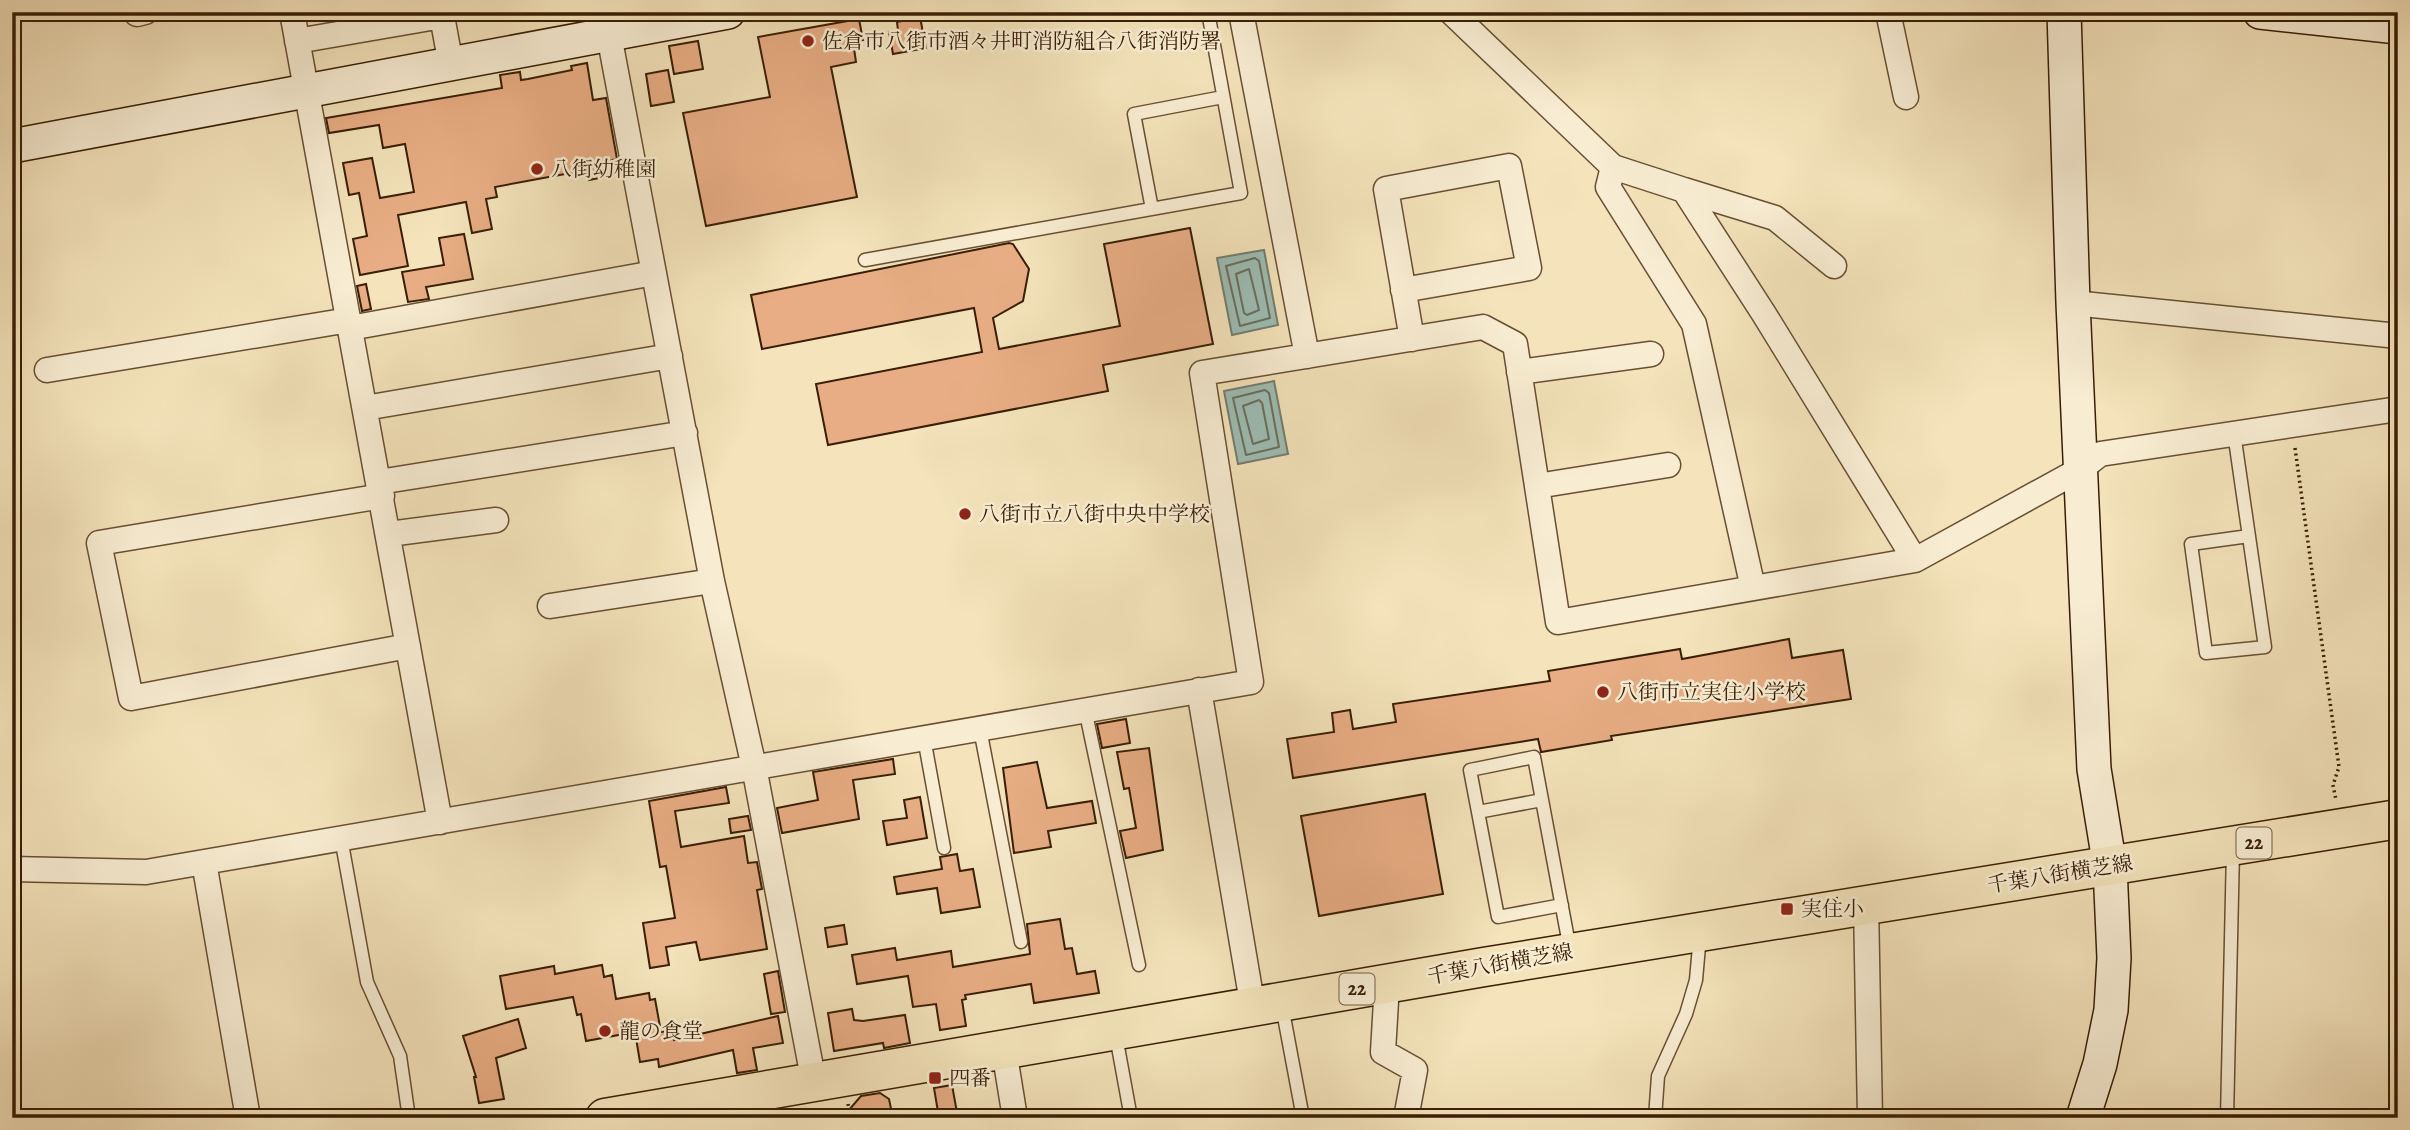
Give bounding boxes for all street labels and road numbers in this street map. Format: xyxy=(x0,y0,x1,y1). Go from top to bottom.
road number: 22 xyxy=(2236,828,2272,858)
street label: 千葉八街横芝線 xyxy=(1985,849,2135,899)
street label: 千葉八街横芝線 xyxy=(1425,937,1575,991)
road number: 22 xyxy=(1340,973,1374,1004)

